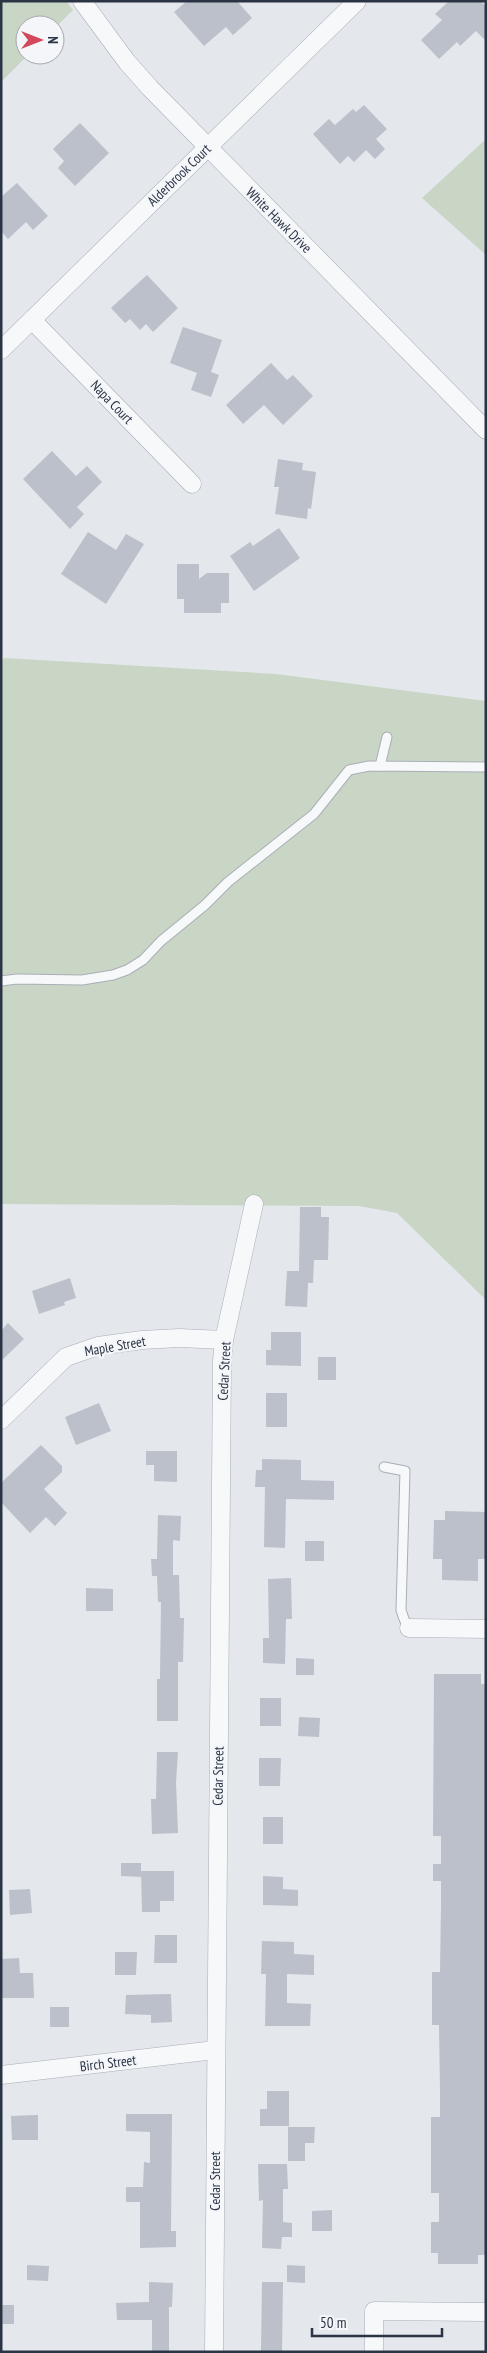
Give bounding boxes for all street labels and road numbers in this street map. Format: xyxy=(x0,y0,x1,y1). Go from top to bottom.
street label: Alderbrook Court xyxy=(143,140,215,210)
street label: White Hawk Drive xyxy=(242,183,316,257)
street label: Napa Court xyxy=(87,376,137,428)
street label: Maple Street xyxy=(83,1332,147,1360)
street label: Cedar Street xyxy=(213,1341,235,1401)
street label: Cedar Street xyxy=(208,1746,228,1806)
street label: Birch Street xyxy=(79,2051,137,2075)
street label: Cedar Street xyxy=(206,2151,224,2211)

